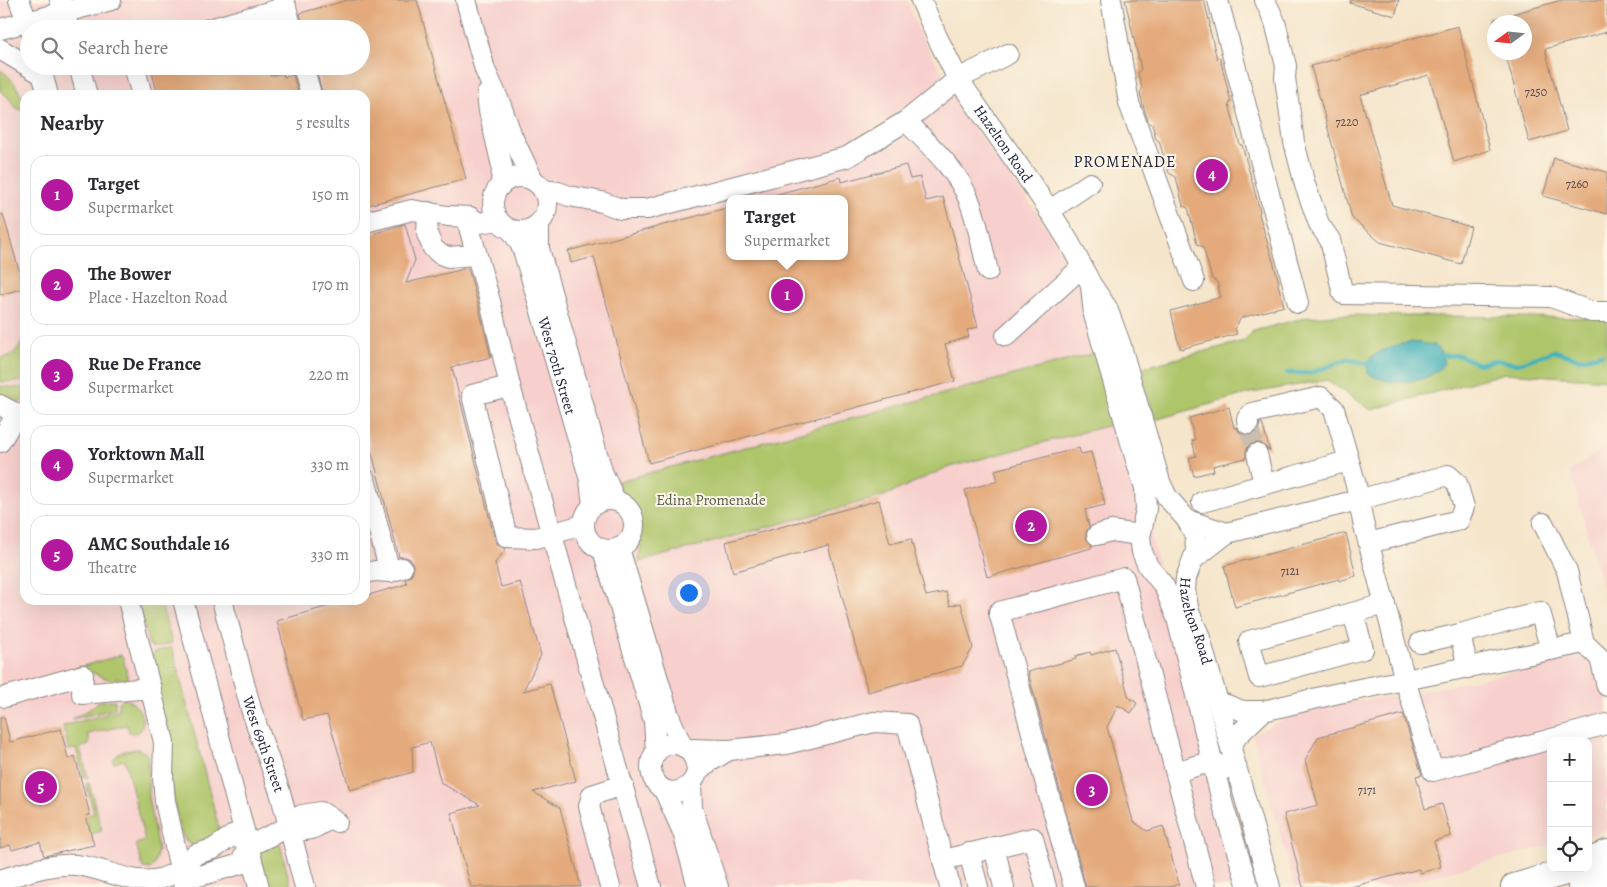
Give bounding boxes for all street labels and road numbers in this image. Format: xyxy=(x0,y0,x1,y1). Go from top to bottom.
street label: Hazelton Road xyxy=(969,101,1038,187)
street label: West 70th Street xyxy=(533,314,580,417)
street label: Hazelton Road xyxy=(1175,576,1217,668)
street label: West 69th Street xyxy=(238,693,289,795)

